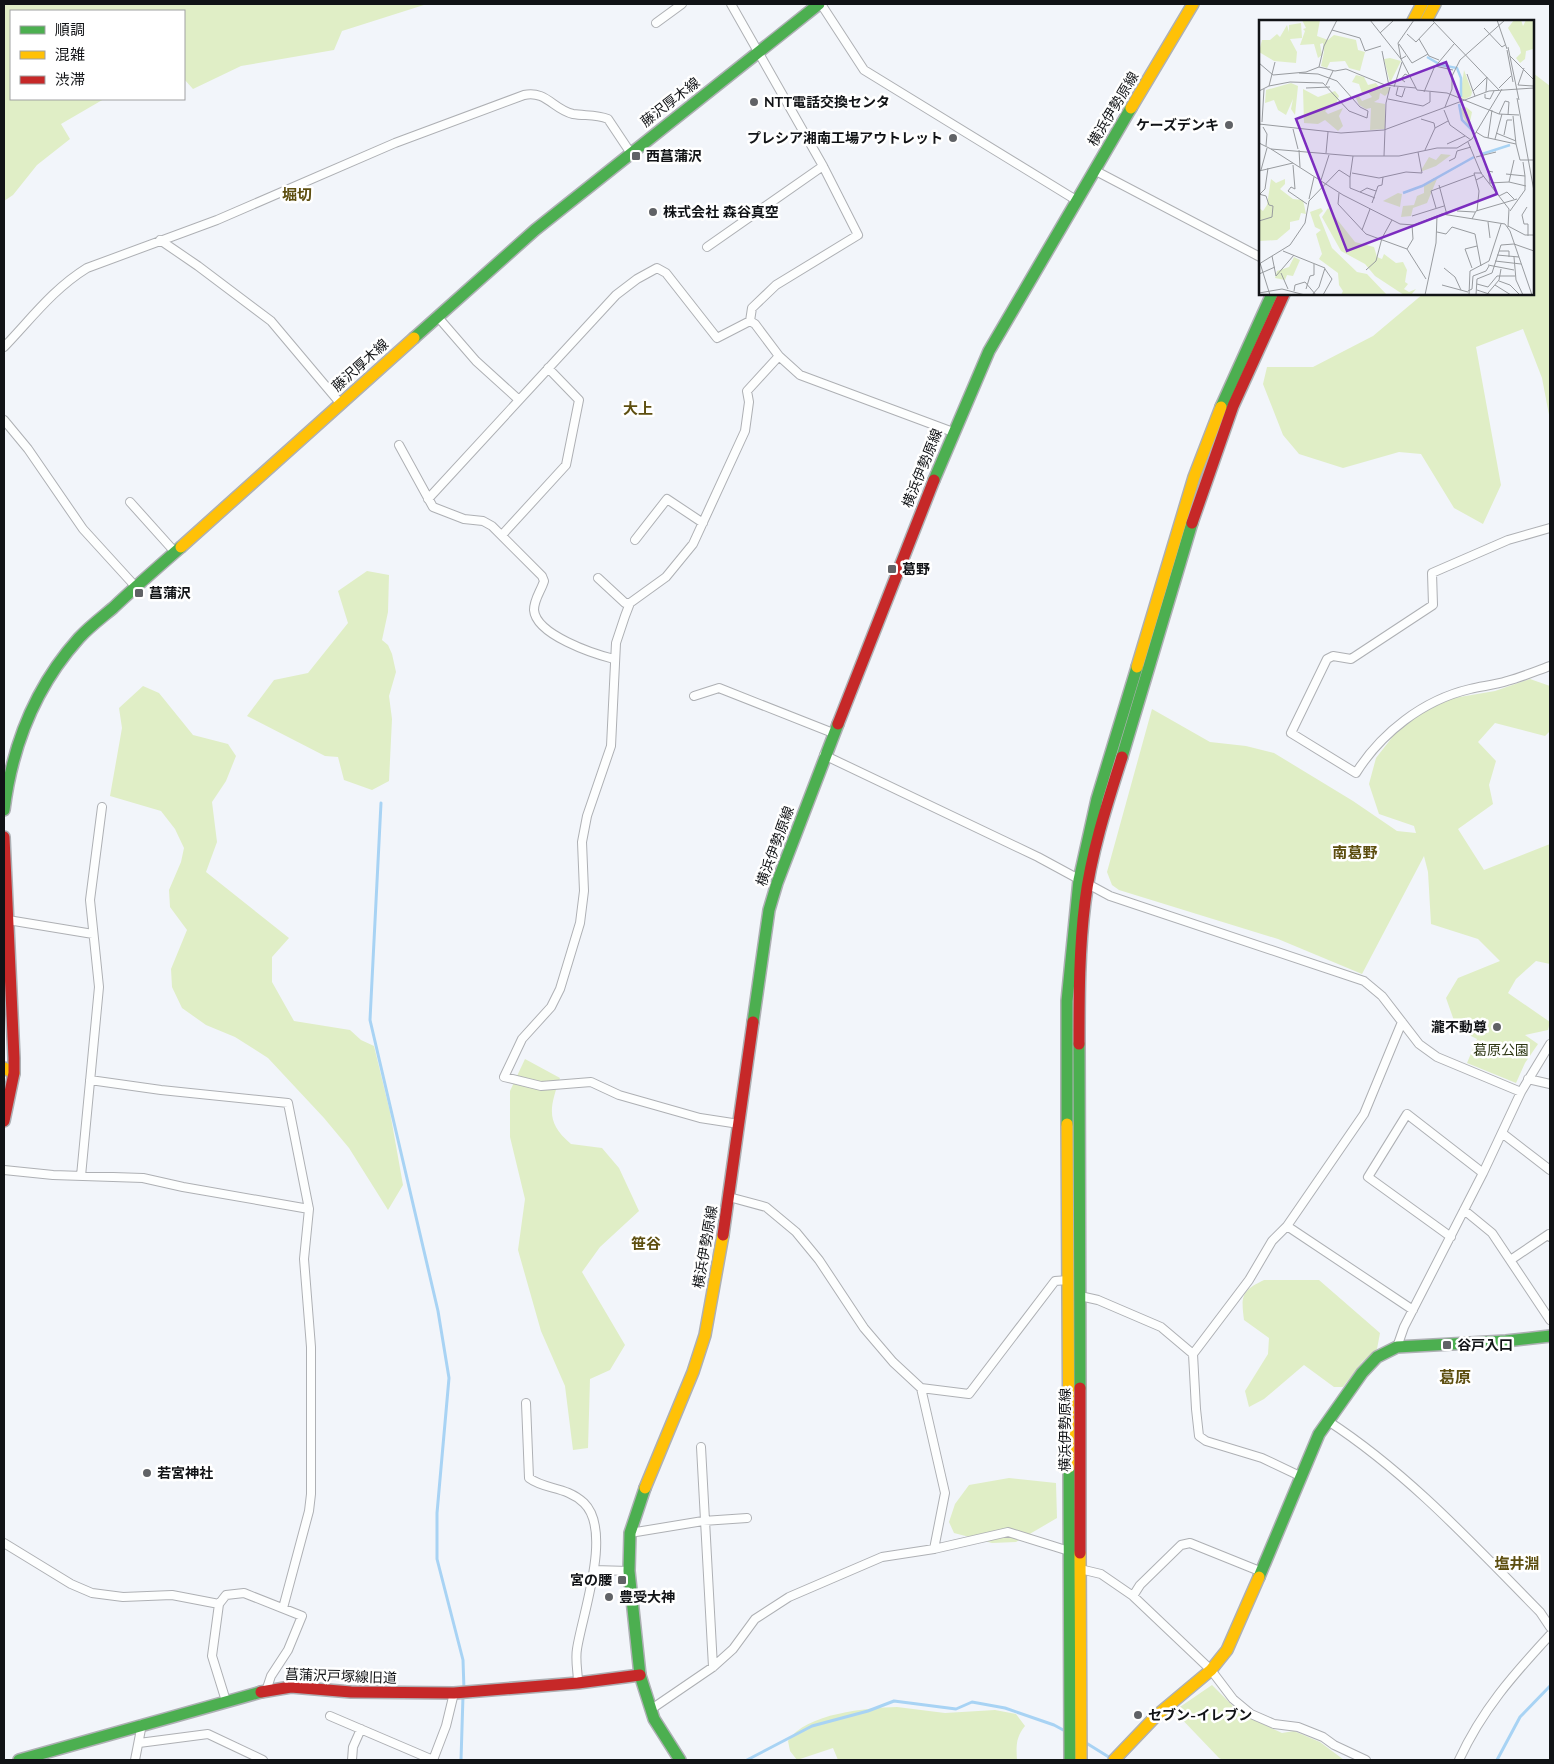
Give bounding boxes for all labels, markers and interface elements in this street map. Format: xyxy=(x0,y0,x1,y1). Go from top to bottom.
legend xyxy=(10,10,185,100)
text: 順調 xyxy=(55,20,85,39)
inset map xyxy=(1259,20,1534,295)
text: 混雑 xyxy=(55,45,85,64)
street label: 横浜伊勢原線 xyxy=(1084,68,1142,150)
text: 渋滞 xyxy=(55,70,85,89)
street label: 藤沢厚木線 xyxy=(637,73,703,131)
place label: NTT電話交換センタ xyxy=(764,93,890,111)
marker: NTT電話交換センタ xyxy=(748,96,760,108)
place label: ケーズデンキ xyxy=(1136,116,1219,134)
marker: ケーズデンキ xyxy=(1223,119,1235,131)
place label: プレシア湘南工場アウトレット xyxy=(747,129,943,147)
marker: プレシア湘南工場アウトレット xyxy=(947,132,959,144)
place label: 西菖蒲沢 xyxy=(646,147,702,165)
marker: 西菖蒲沢 xyxy=(630,150,642,162)
district label: 堀切 xyxy=(282,185,312,204)
place label: 株式会社 森谷真空 xyxy=(663,203,779,221)
marker: 株式会社 森谷真空 xyxy=(647,206,659,218)
street label: 藤沢厚木線 xyxy=(328,335,392,395)
district label: 大上 xyxy=(623,399,653,418)
street label: 横浜伊勢原線 xyxy=(898,426,946,510)
place label: 葛野 xyxy=(902,560,930,578)
marker: 葛野 xyxy=(886,563,898,575)
place label: 菖蒲沢 xyxy=(149,584,191,602)
marker: 菖蒲沢 xyxy=(133,587,145,599)
street label: 横浜伊勢原線 xyxy=(752,803,798,889)
district label: 南葛野 xyxy=(1332,843,1378,862)
place label: 瀧不動尊 xyxy=(1431,1018,1487,1036)
marker: 瀧不動尊 xyxy=(1491,1021,1503,1033)
park label: 葛原公園 xyxy=(1473,1041,1529,1059)
street label: 横浜伊勢原線 xyxy=(689,1204,721,1290)
district label: 笹谷 xyxy=(631,1234,661,1253)
place label: 谷戸入口 xyxy=(1457,1336,1513,1354)
marker: 谷戸入口 xyxy=(1441,1339,1453,1351)
district label: 葛原 xyxy=(1439,1367,1471,1387)
street label: 横浜伊勢原線 xyxy=(1056,1388,1074,1472)
place label: 若宮神社 xyxy=(157,1464,213,1482)
marker: 若宮神社 xyxy=(141,1467,153,1479)
district label: 塩井淵 xyxy=(1494,1554,1540,1573)
place label: 宮の腰 xyxy=(570,1571,612,1589)
marker: 宮の腰 xyxy=(616,1574,628,1586)
place label: 豊受大神 xyxy=(619,1588,675,1606)
marker: 豊受大神 xyxy=(603,1591,615,1603)
street label: 菖蒲沢戸塚線旧道 xyxy=(285,1665,397,1687)
place label: セブン-イレブン xyxy=(1148,1706,1252,1724)
marker: セブン-イレブン xyxy=(1132,1709,1144,1721)

